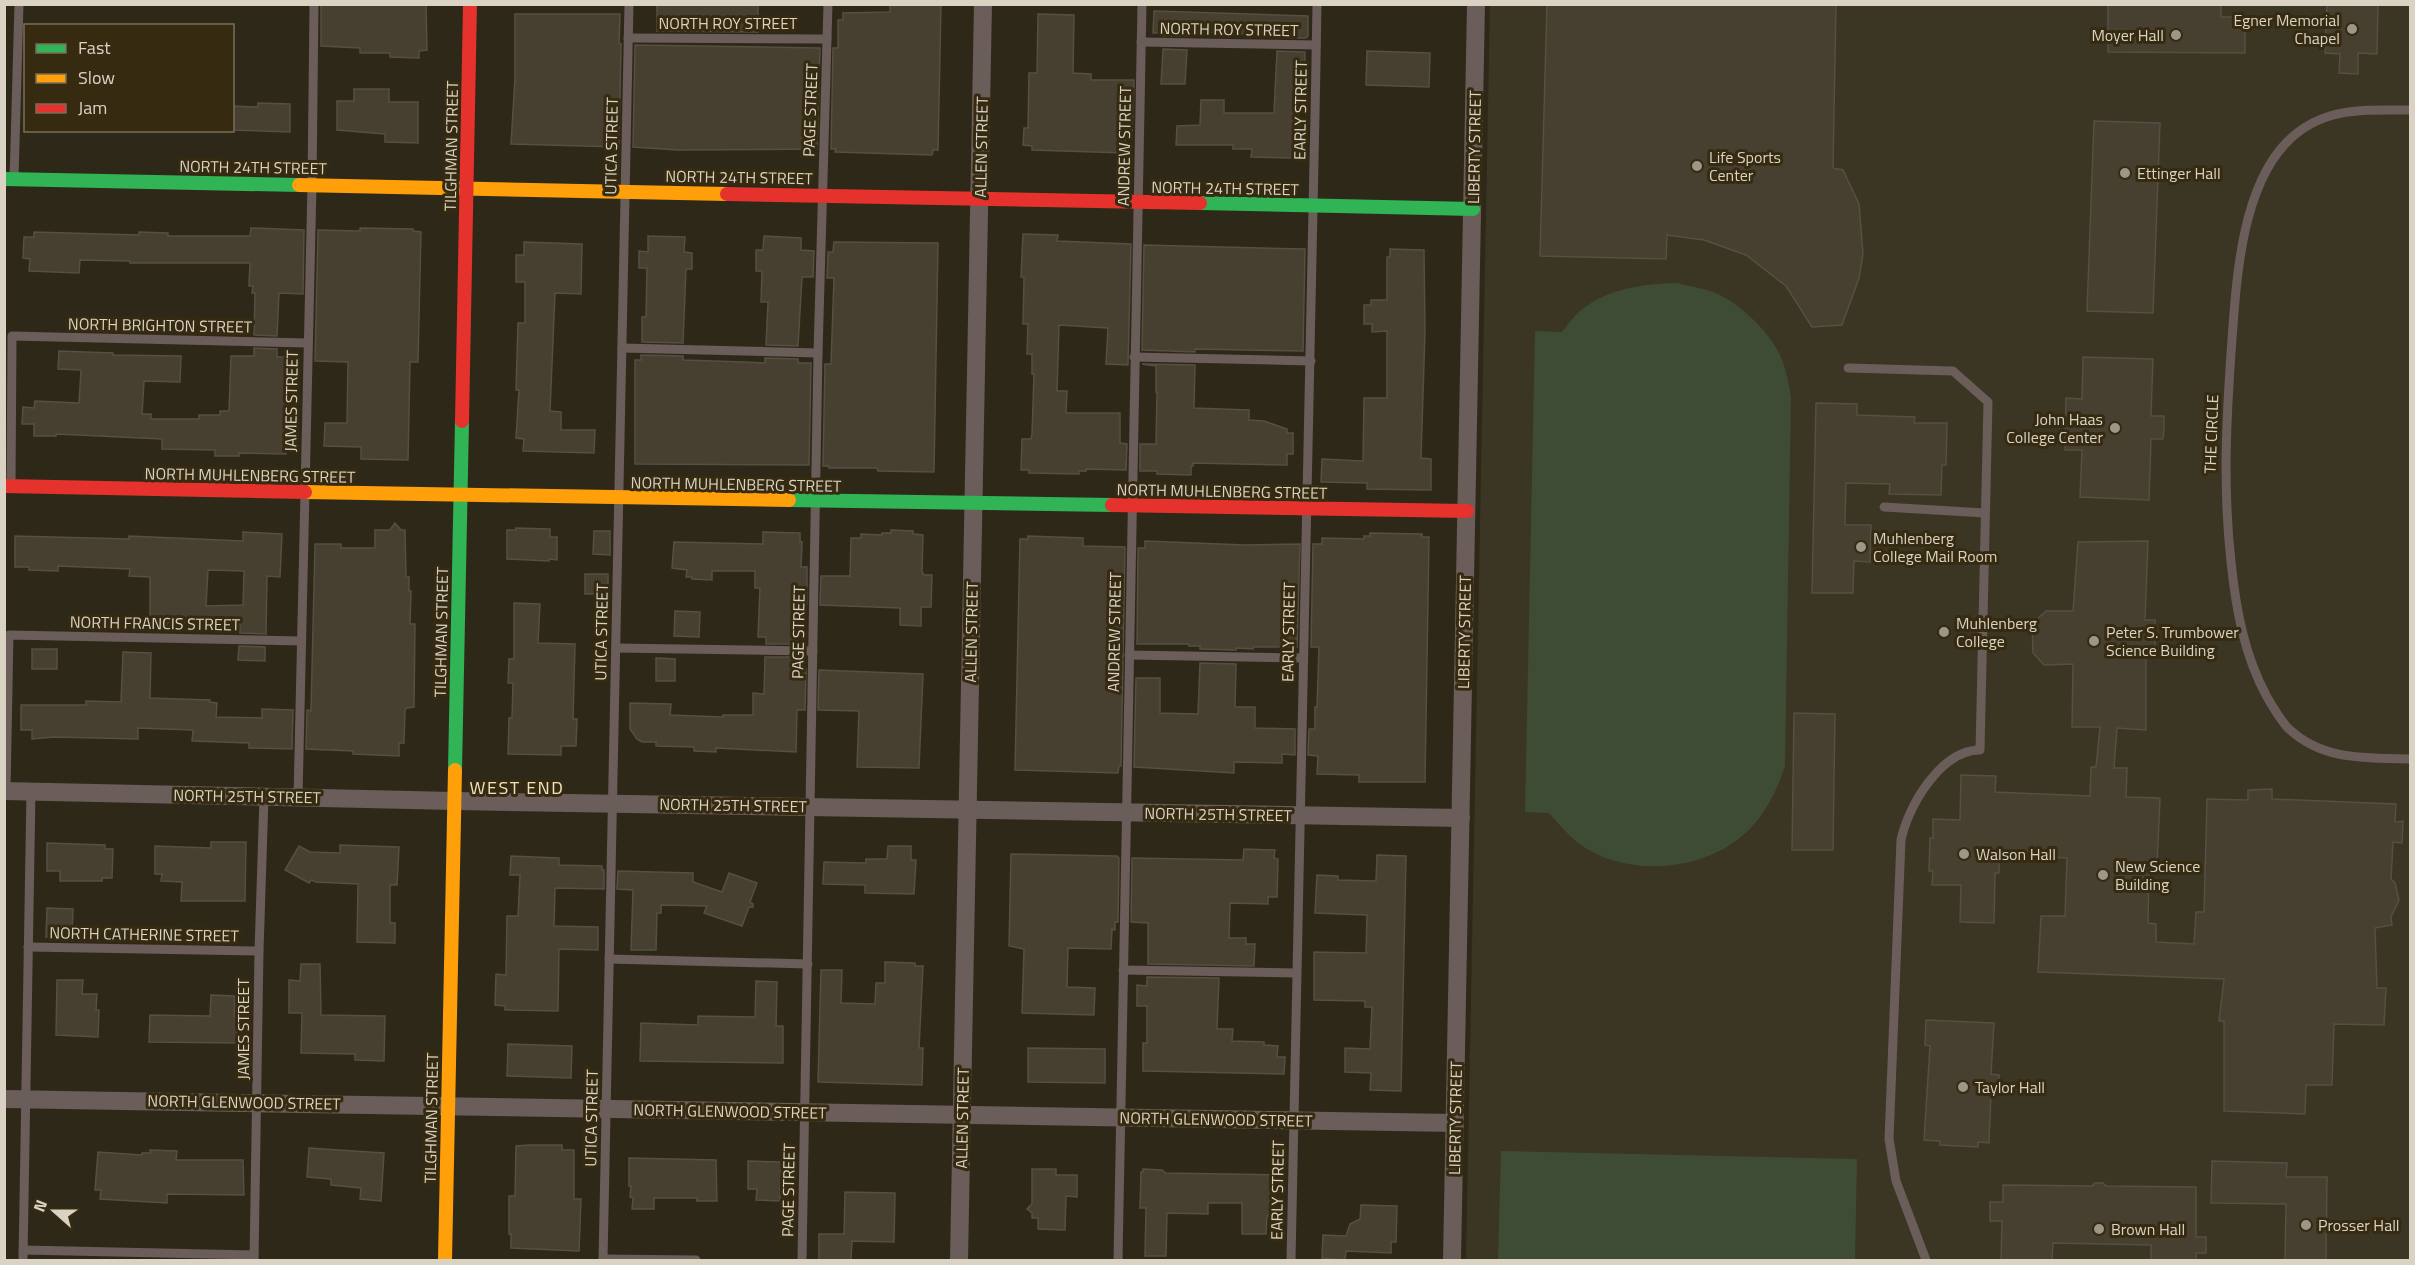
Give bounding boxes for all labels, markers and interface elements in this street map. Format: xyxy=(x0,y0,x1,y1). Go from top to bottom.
place label: Egner Memorial Chapel xyxy=(2233,8,2340,50)
street label: NORTH ROY STREET xyxy=(659,11,798,35)
street label: NORTH ROY STREET xyxy=(1159,16,1299,42)
marker: Egner Memorial Chapel xyxy=(2345,22,2359,36)
place label: Moyer Hall xyxy=(2091,23,2164,47)
legend xyxy=(24,24,234,132)
marker: Moyer Hall xyxy=(2169,28,2183,42)
text: Fast xyxy=(78,34,111,61)
street label: EARLY STREET xyxy=(1287,59,1313,160)
street label: PAGE STREET xyxy=(796,62,824,157)
text: Slow xyxy=(78,64,115,91)
street label: TILGHMAN STREET xyxy=(438,80,464,212)
street label: ANDREW STREET xyxy=(1111,85,1137,206)
street label: LIBERTY STREET xyxy=(1461,89,1487,204)
text: Jam xyxy=(78,94,107,121)
street label: UTICA STREET xyxy=(598,96,624,195)
street label: ALLEN STREET xyxy=(968,96,994,198)
place label: Life Sports Center xyxy=(1709,145,1781,187)
street label: NORTH 24TH STREET xyxy=(179,154,328,180)
marker: Life Sports Center xyxy=(1690,159,1704,173)
place label: Ettinger Hall xyxy=(2137,161,2221,185)
street label: NORTH 24TH STREET xyxy=(665,164,814,190)
marker: Ettinger Hall xyxy=(2118,166,2132,180)
street label: NORTH 24TH STREET xyxy=(1151,175,1300,201)
street label: NORTH BRIGHTON STREET xyxy=(68,311,253,339)
street label: JAMES STREET xyxy=(278,349,304,452)
street label: THE CIRCLE xyxy=(2198,394,2224,474)
place label: John Haas College Center xyxy=(2006,407,2103,449)
marker: John Haas College Center xyxy=(2108,421,2122,435)
street label: NORTH MUHLENBERG STREET xyxy=(144,461,356,489)
street label: NORTH MUHLENBERG STREET xyxy=(630,470,842,498)
street label: NORTH MUHLENBERG STREET xyxy=(1116,477,1328,505)
place label: Muhlenberg College Mail Room xyxy=(1873,526,1997,568)
marker: Muhlenberg College Mail Room xyxy=(1854,540,1868,554)
street label: TILGHMAN STREET xyxy=(428,566,454,698)
street label: ANDREW STREET xyxy=(1101,571,1127,692)
street label: LIBERTY STREET xyxy=(1451,574,1477,689)
street label: ALLEN STREET xyxy=(958,581,984,683)
street label: EARLY STREET xyxy=(1275,581,1301,682)
street label: UTICA STREET xyxy=(588,582,614,681)
street label: PAGE STREET xyxy=(785,584,811,679)
street label: NORTH FRANCIS STREET xyxy=(70,610,241,636)
place label: Muhlenberg College xyxy=(1956,611,2037,653)
place label: Peter S. Trumbower Science Building xyxy=(2106,620,2239,662)
marker: Muhlenberg College xyxy=(1937,625,1951,639)
marker: Peter S. Trumbower Science Building xyxy=(2087,634,2101,648)
district label: WEST END xyxy=(470,774,564,801)
street label: NORTH 25TH STREET xyxy=(173,783,322,809)
street label: NORTH 25TH STREET xyxy=(659,792,808,818)
street label: NORTH 25TH STREET xyxy=(1144,801,1293,827)
place label: Walson Hall xyxy=(1976,842,2056,866)
marker: Walson Hall xyxy=(1957,847,1971,861)
place label: New Science Building xyxy=(2115,854,2200,896)
marker: New Science Building xyxy=(2096,868,2110,882)
street label: NORTH CATHERINE STREET xyxy=(49,920,239,948)
street label: JAMES STREET xyxy=(231,978,255,1080)
street label: TILGHMAN STREET xyxy=(418,1052,444,1184)
street label: LIBERTY STREET xyxy=(1442,1060,1468,1175)
street label: ALLEN STREET xyxy=(949,1067,975,1169)
street label: UTICA STREET xyxy=(578,1068,604,1167)
place label: Taylor Hall xyxy=(1975,1075,2045,1099)
marker: Taylor Hall xyxy=(1956,1080,1970,1094)
street label: NORTH GLENWOOD STREET xyxy=(147,1088,341,1116)
street label: NORTH GLENWOOD STREET xyxy=(633,1097,827,1125)
street label: NORTH GLENWOOD STREET xyxy=(1119,1105,1313,1133)
street label: EARLY STREET xyxy=(1264,1139,1290,1240)
street label: PAGE STREET xyxy=(775,1142,801,1237)
north arrow xyxy=(24,1181,84,1241)
text: N xyxy=(27,1196,53,1215)
place label: Prosser Hall xyxy=(2318,1213,2400,1237)
place label: Brown Hall xyxy=(2111,1217,2185,1241)
marker: Prosser Hall xyxy=(2299,1218,2313,1232)
marker: Brown Hall xyxy=(2092,1222,2106,1236)

